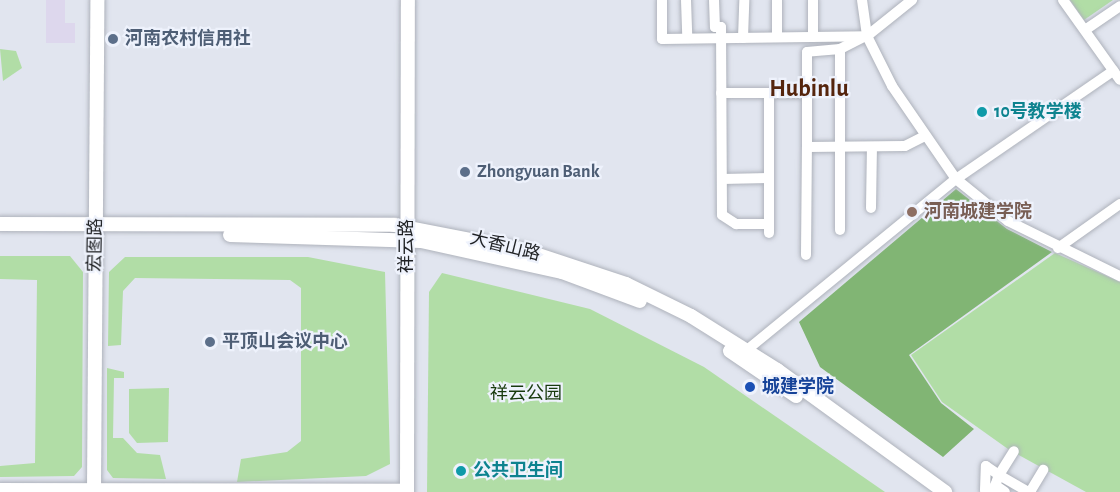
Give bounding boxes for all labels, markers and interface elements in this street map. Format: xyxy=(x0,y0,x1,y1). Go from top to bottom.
place label: 河南农村信用社 xyxy=(125,28,251,50)
marker: 河南农村信用社 xyxy=(106,32,120,46)
district label: Hubinlu xyxy=(769,76,849,104)
place label: 10号教学楼 xyxy=(994,101,1082,123)
marker: 10号教学楼 xyxy=(975,105,989,119)
place label: Zhongyuan Bank xyxy=(477,161,600,183)
marker: Zhongyuan Bank xyxy=(458,165,472,179)
place label: 河南城建学院 xyxy=(924,201,1032,223)
marker: 河南城建学院 xyxy=(905,205,919,219)
street label: 宏图路 xyxy=(85,218,107,272)
street label: 祥云路 xyxy=(396,219,418,273)
street label: 大香山路 xyxy=(467,228,543,266)
place label: 平顶山会议中心 xyxy=(222,331,348,353)
marker: 平顶山会议中心 xyxy=(203,335,217,349)
place label: 城建学院 xyxy=(762,376,834,398)
marker: 城建学院 xyxy=(743,380,757,394)
park label: 祥云公园 xyxy=(490,383,562,405)
place label: 公共卫生间 xyxy=(473,460,563,482)
marker: 公共卫生间 xyxy=(454,464,468,478)

